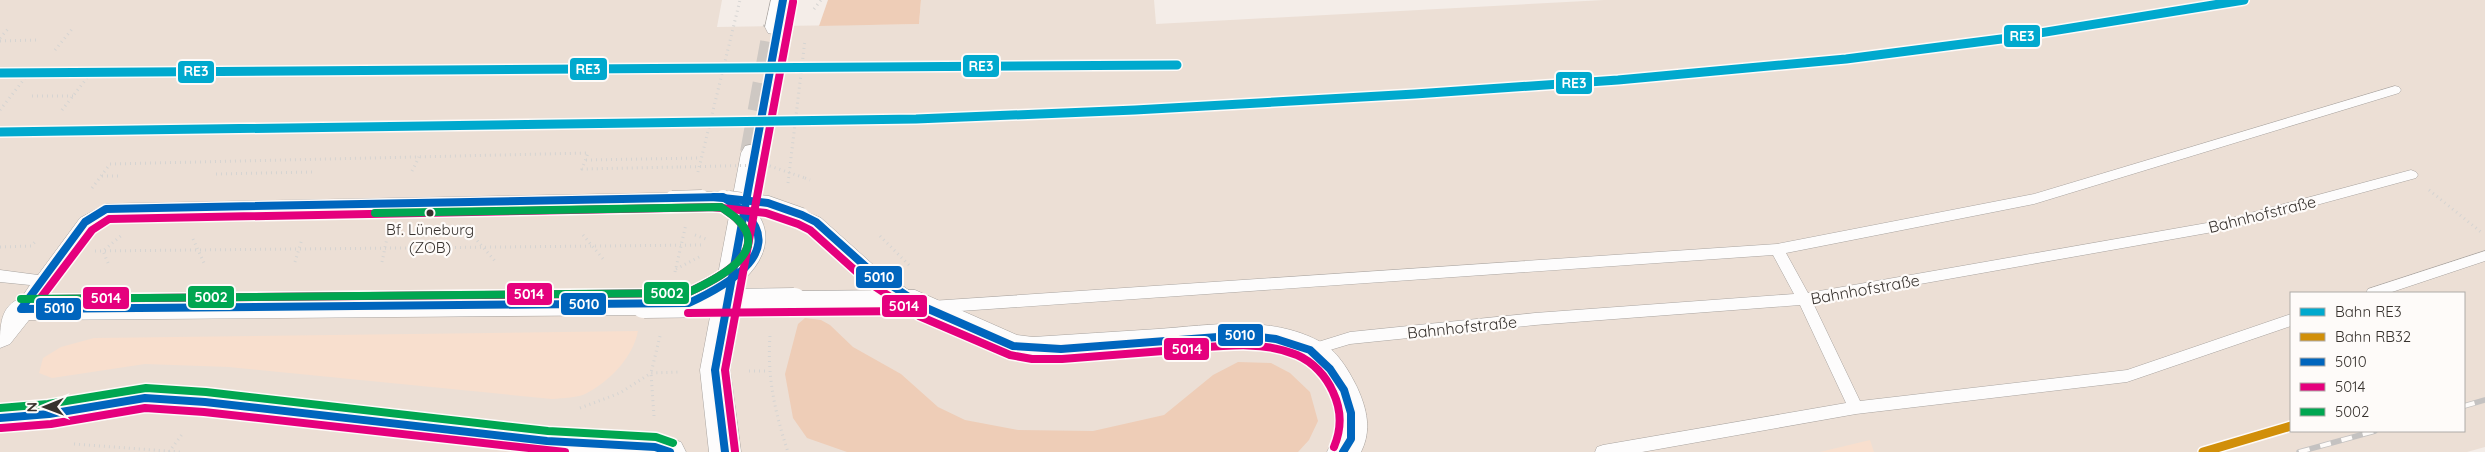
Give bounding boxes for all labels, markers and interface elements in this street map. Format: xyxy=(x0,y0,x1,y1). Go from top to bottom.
line badge: RE3 xyxy=(2003,24,2041,48)
text: RE3 xyxy=(2009,27,2035,45)
line badge: RE3 xyxy=(962,54,1000,78)
line badge: RE3 xyxy=(569,57,608,81)
text: RE3 xyxy=(968,57,994,75)
line badge: RE3 xyxy=(177,60,215,84)
text: RE3 xyxy=(575,60,601,78)
text: RE3 xyxy=(183,62,209,80)
line badge: RE3 xyxy=(1555,71,1593,95)
text: RE3 xyxy=(1561,74,1587,92)
street label: Bahnhofstraße xyxy=(2206,191,2318,237)
marker: Bf. Lüneburg (ZOB) xyxy=(425,208,435,218)
place label: Bf. Lüneburg (ZOB) xyxy=(386,220,474,257)
line badge: 5010 xyxy=(855,265,903,289)
text: 5010 xyxy=(864,268,895,286)
street label: Bahnhofstraße xyxy=(1809,270,1921,308)
line badge: 5002 xyxy=(643,281,690,305)
line badge: 5014 xyxy=(506,282,553,306)
text: 5002 xyxy=(650,284,684,302)
line badge: 5002 xyxy=(187,285,235,309)
text: 5014 xyxy=(514,285,544,303)
line badge: 5014 xyxy=(82,286,130,310)
text: 5002 xyxy=(194,288,228,306)
text: 5014 xyxy=(91,289,121,307)
line badge: 5010 xyxy=(560,292,607,316)
legend xyxy=(2290,292,2465,432)
line badge: 5014 xyxy=(881,294,928,318)
text: 5010 xyxy=(569,295,600,313)
line badge: 5010 xyxy=(35,297,82,321)
text: 5014 xyxy=(889,297,919,315)
text: 5010 xyxy=(44,299,75,317)
text: Bahn RE3 xyxy=(2335,302,2402,321)
street label: Bahnhofstraße xyxy=(1406,311,1518,343)
line badge: 5010 xyxy=(1217,323,1264,347)
text: 5010 xyxy=(1225,326,1256,344)
text: Bahn RB32 xyxy=(2335,327,2411,346)
line badge: 5014 xyxy=(1163,337,1210,361)
text: 5014 xyxy=(1172,340,1202,358)
text: 5010 xyxy=(2335,352,2367,371)
text: 5014 xyxy=(2335,377,2365,396)
north arrow xyxy=(20,382,70,432)
text: N xyxy=(23,402,41,413)
text: 5002 xyxy=(2335,402,2369,421)

